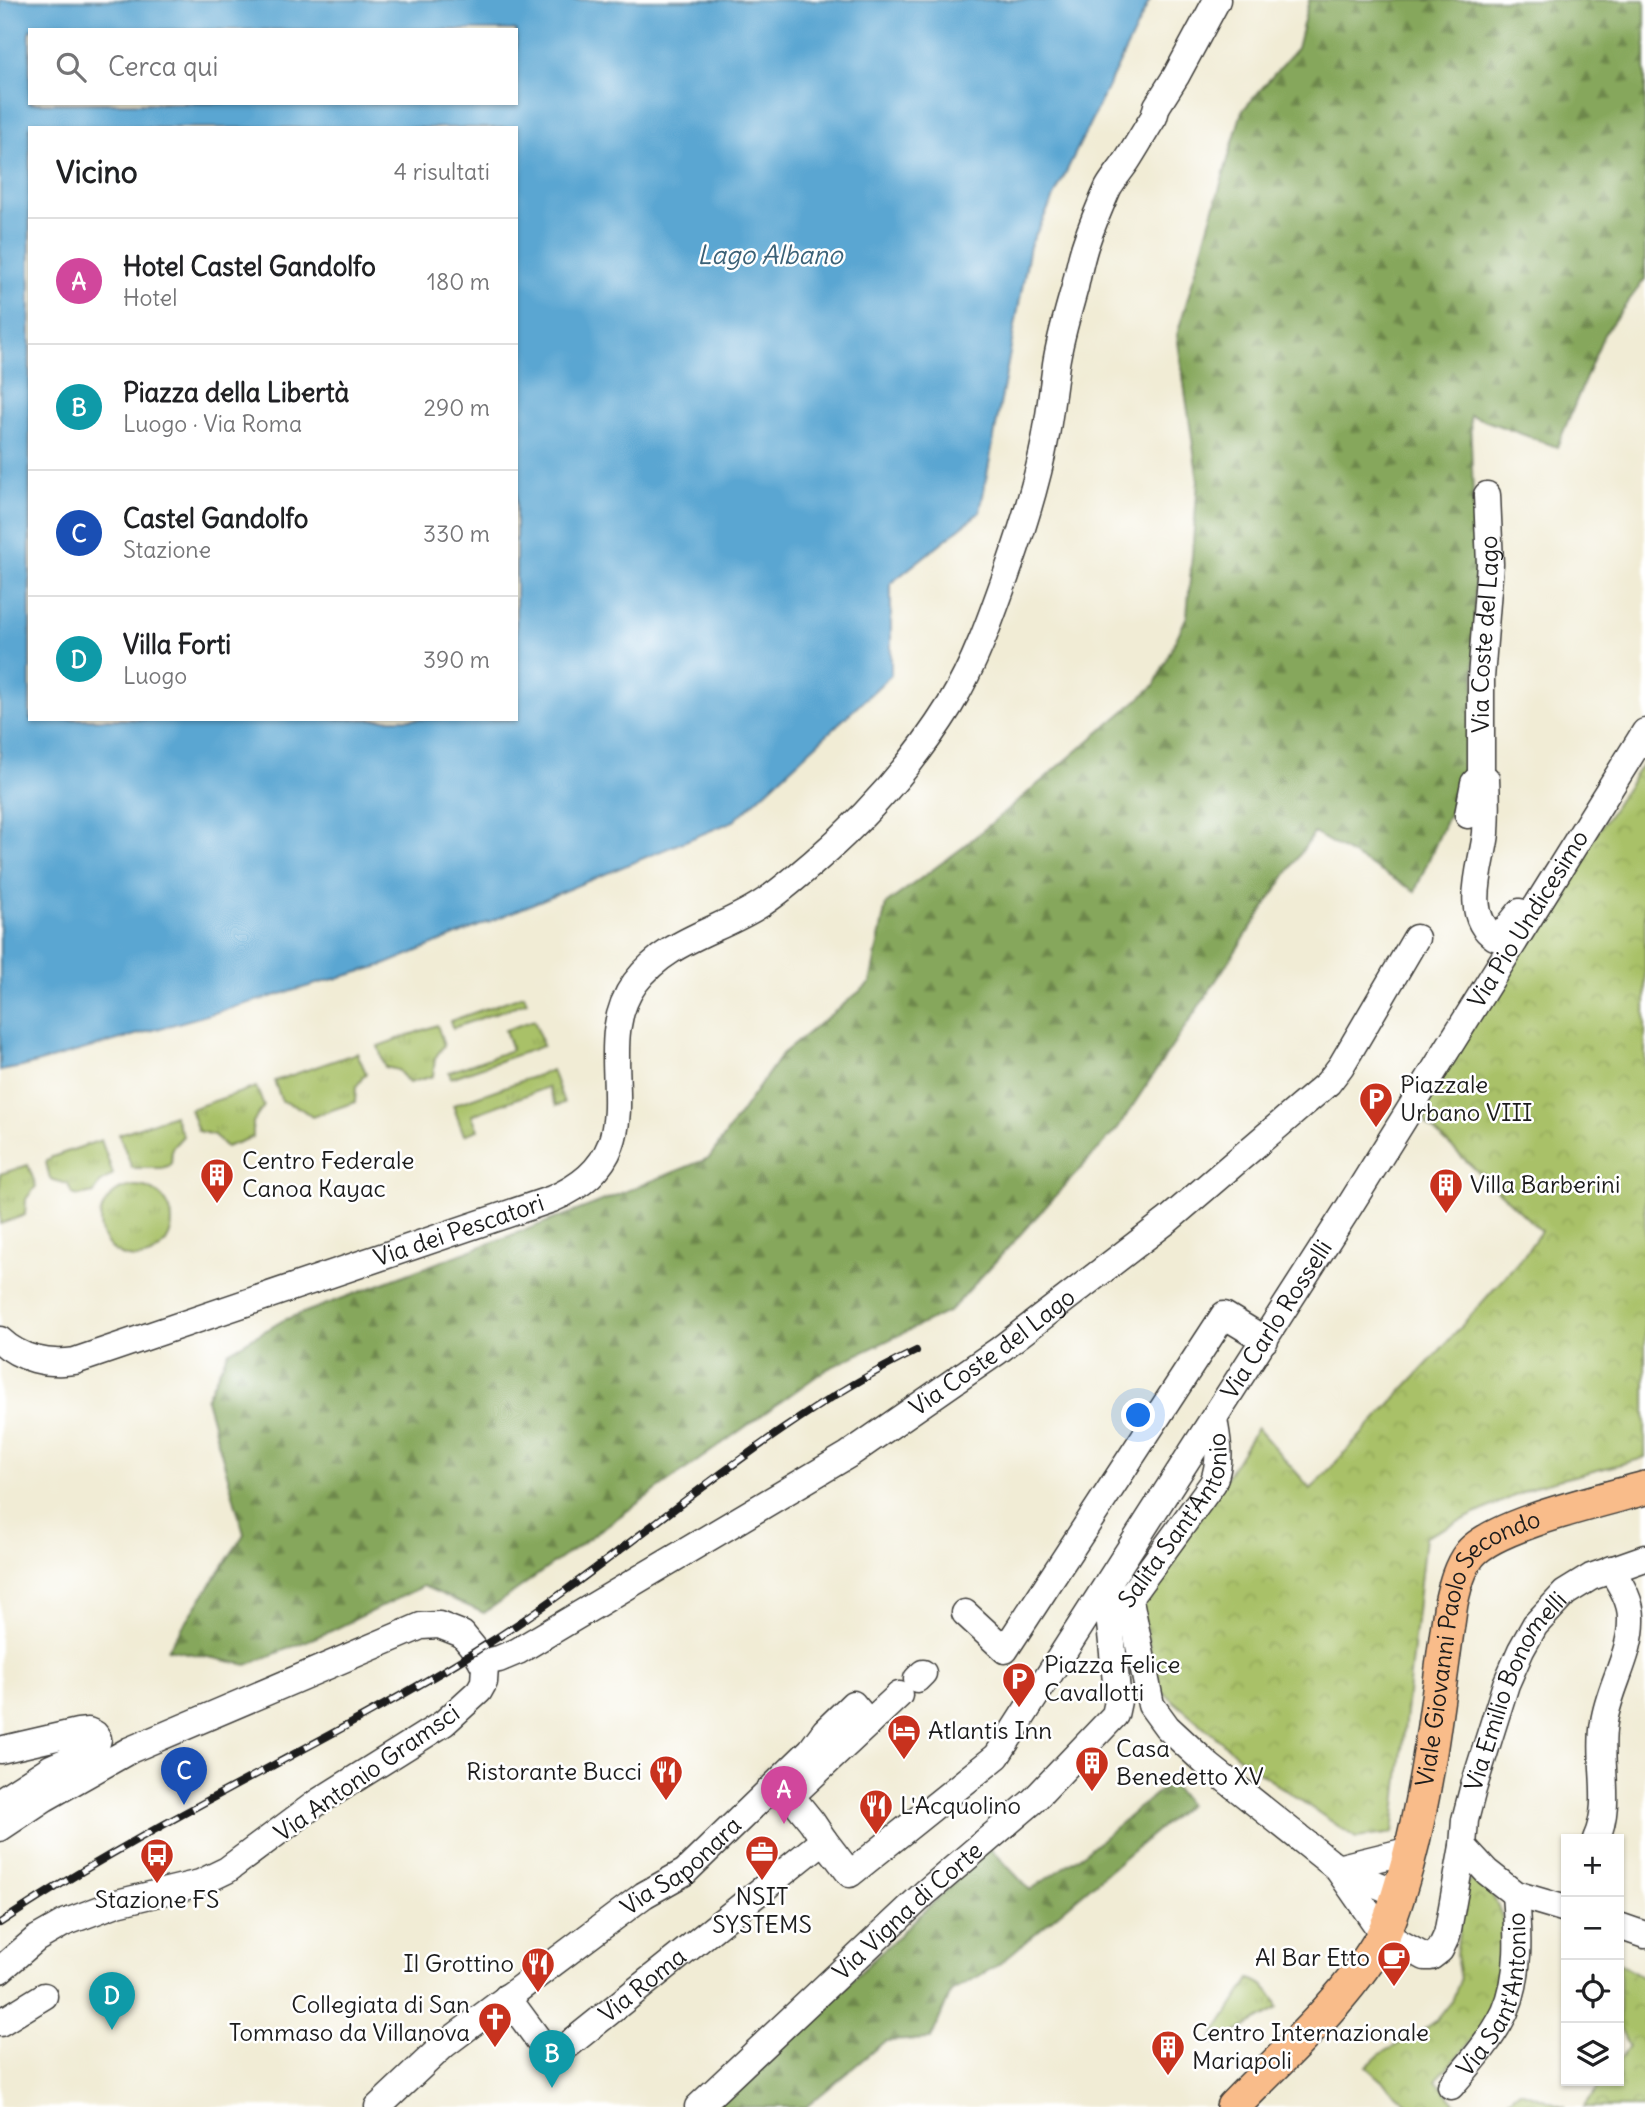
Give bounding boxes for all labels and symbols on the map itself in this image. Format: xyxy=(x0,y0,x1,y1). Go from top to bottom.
water label: Lago Albano xyxy=(697,238,844,271)
street label: Via Coste del Lago xyxy=(1465,535,1504,733)
street label: Via Pio Undicesimo xyxy=(1461,824,1594,1013)
place label: Piazzale Urbano VIII xyxy=(1400,1069,1532,1127)
parking icon: Piazzale Urbano VIII xyxy=(1357,1080,1395,1129)
place label: Centro Federale Canoa Kayac xyxy=(242,1145,414,1203)
building icon: Centro Federale Canoa Kayac xyxy=(198,1156,236,1205)
building icon: Villa Barberini xyxy=(1427,1166,1465,1215)
place label: Villa Barberini xyxy=(1470,1169,1620,1199)
street label: Via dei Pescatori xyxy=(370,1187,548,1272)
street label: Via Carlo Rosselli xyxy=(1214,1234,1338,1404)
street label: Via Coste del Lago xyxy=(903,1281,1081,1422)
your location xyxy=(1121,1398,1155,1432)
street label: Salita Sant'Antonio xyxy=(1111,1431,1233,1613)
street label: Viale Giovanni Paolo Secondo xyxy=(1409,1503,1544,1789)
street label: Via Emilio Bonomelli xyxy=(1457,1585,1572,1794)
place label: Piazza Felice Cavallotti xyxy=(1044,1649,1180,1707)
parking icon: Piazza Felice Cavallotti xyxy=(1000,1660,1038,1709)
street label: Via Antonio Gramsci xyxy=(268,1697,465,1847)
hotel icon: Atlantis Inn xyxy=(885,1712,923,1761)
place label: Atlantis Inn xyxy=(928,1715,1052,1745)
place label: Casa Benedetto XV xyxy=(1116,1733,1264,1791)
building icon: Casa Benedetto XV xyxy=(1073,1744,1111,1793)
pin: C xyxy=(161,1747,207,1805)
restaurant icon: Ristorante Bucci xyxy=(647,1753,685,1802)
place label: Ristorante Bucci xyxy=(466,1756,642,1786)
pin: A xyxy=(761,1766,807,1824)
restaurant icon: L'Acquolino xyxy=(857,1787,895,1836)
place label: L'Acquolino xyxy=(900,1790,1021,1820)
street label: Via Saponara xyxy=(614,1810,747,1921)
office icon: NSIT SYSTEMS xyxy=(743,1833,781,1882)
street label: Via Vigna di Corte xyxy=(826,1835,988,1986)
bus stop icon: Stazione FS xyxy=(138,1836,176,1885)
place label: NSIT SYSTEMS xyxy=(712,1881,812,1939)
place label: Stazione FS xyxy=(95,1884,219,1914)
street label: Via Sant'Antonio xyxy=(1450,1912,1531,2082)
cafe icon: Al Bar Etto xyxy=(1375,1939,1413,1988)
street label: Via Roma xyxy=(592,1941,692,2029)
place label: Al Bar Etto xyxy=(1255,1942,1370,1972)
restaurant icon: Il Grottino xyxy=(519,1945,557,1994)
place label: Il Grottino xyxy=(403,1948,514,1978)
pin: D xyxy=(89,1972,135,2030)
place label: Collegiata di San Tommaso da Villanova xyxy=(229,1989,470,2047)
church icon: Collegiata di San Tommaso da Villanova xyxy=(476,2000,514,2049)
place label: Centro Internazionale Mariapoli xyxy=(1192,2017,1429,2075)
building icon: Centro Internazionale Mariapoli xyxy=(1149,2028,1187,2077)
pin: B xyxy=(529,2030,575,2088)

